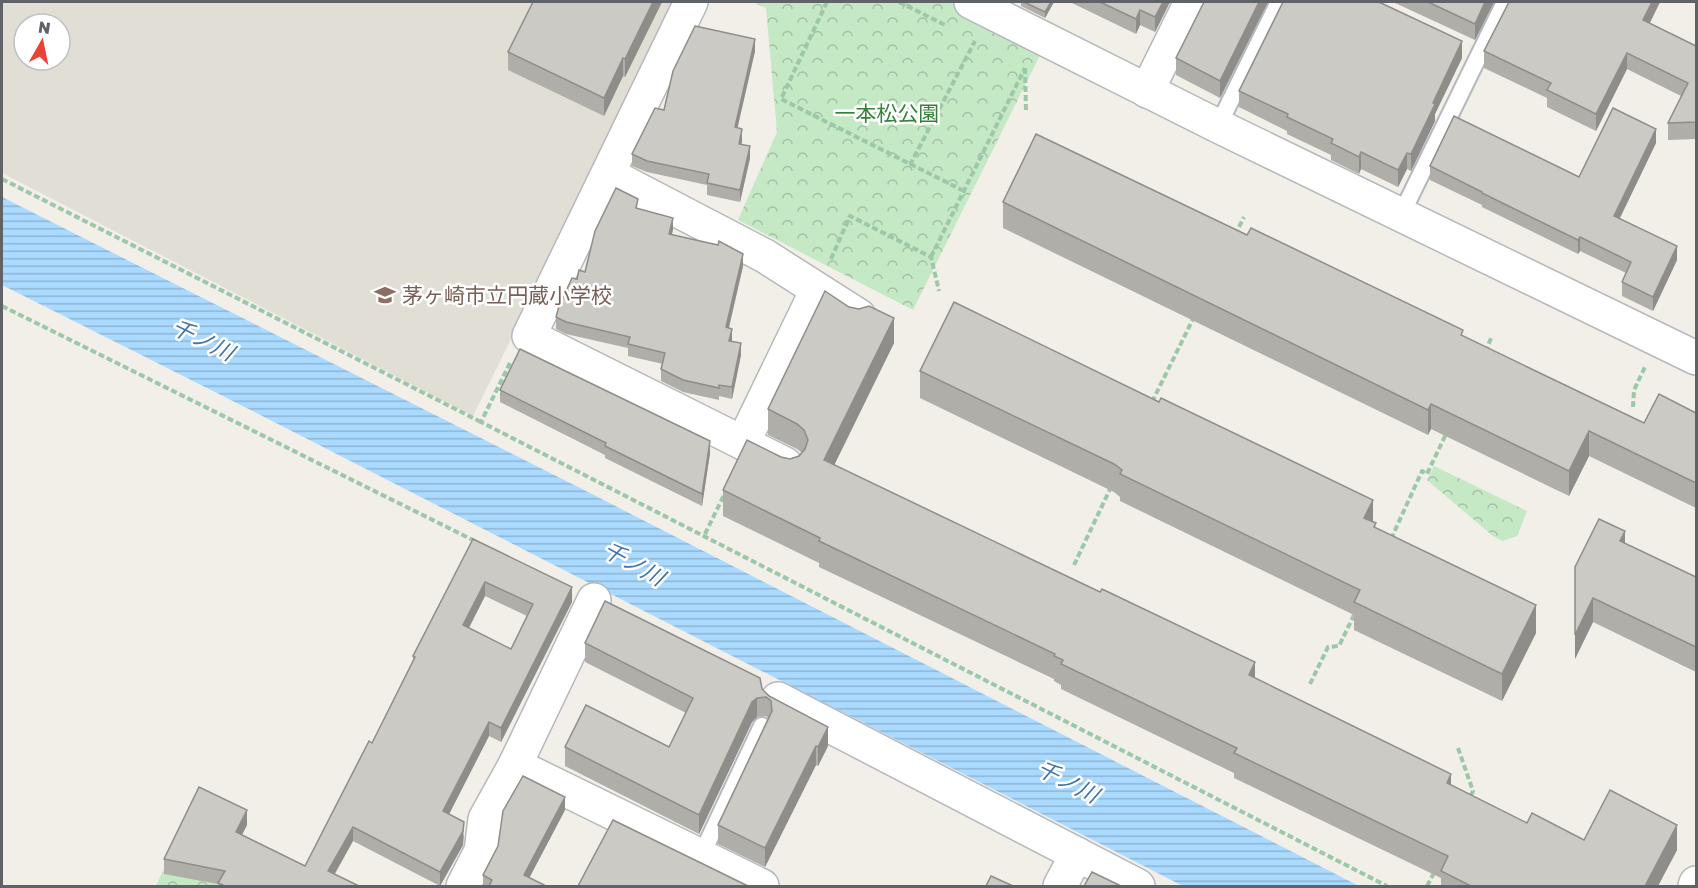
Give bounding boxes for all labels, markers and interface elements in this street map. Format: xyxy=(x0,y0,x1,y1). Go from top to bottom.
north arrow xyxy=(12,12,72,72)
text: N xyxy=(37,16,52,38)
park label: 一本松公園 xyxy=(835,100,940,126)
place label: 茅ヶ崎市立円蔵小学校 xyxy=(402,282,612,308)
school or university icon: 茅ヶ崎市立円蔵小学校 xyxy=(373,283,397,307)
water label: 千ノ川 xyxy=(167,312,240,366)
water label: 千ノ川 xyxy=(599,535,671,592)
water label: 千ノ川 xyxy=(1032,754,1105,809)

